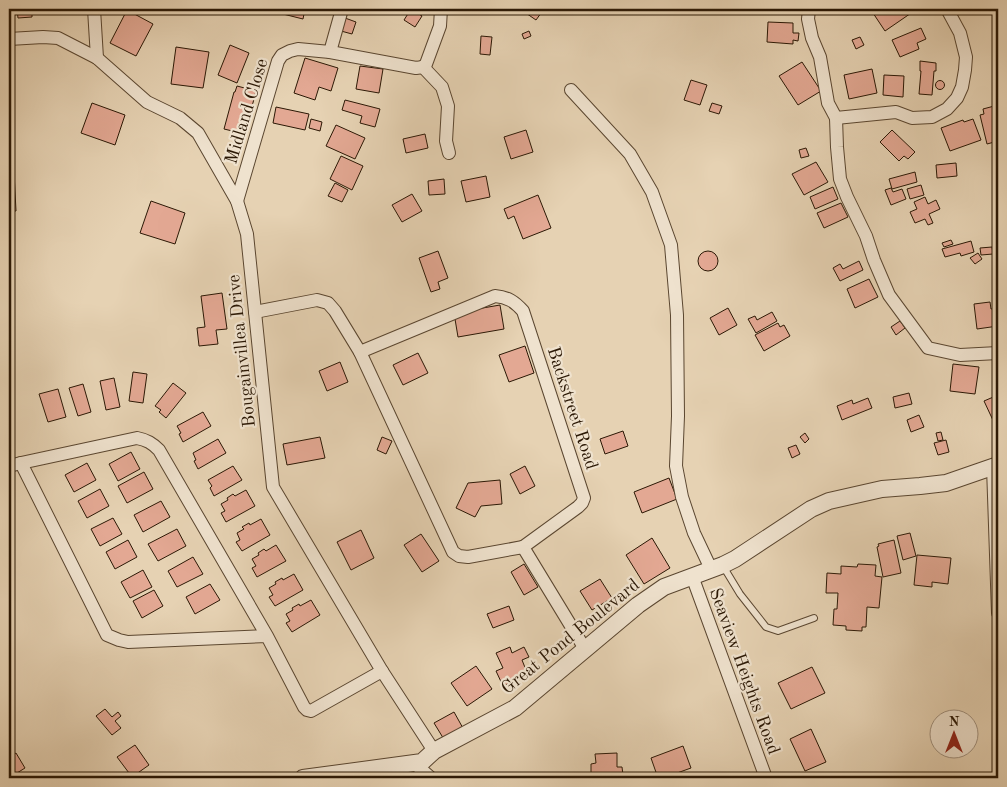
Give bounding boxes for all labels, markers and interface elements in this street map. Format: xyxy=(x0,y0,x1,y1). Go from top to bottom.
street label: Midland Close xyxy=(222,56,272,166)
street label: Bougainvillea Drive xyxy=(225,274,259,428)
street label: Backstreet Road xyxy=(544,345,600,472)
street label: Great Pond Boulevard xyxy=(498,576,643,698)
street label: Seaview Heights Road xyxy=(706,586,783,757)
north arrow xyxy=(930,710,980,760)
text: N xyxy=(949,715,960,729)

